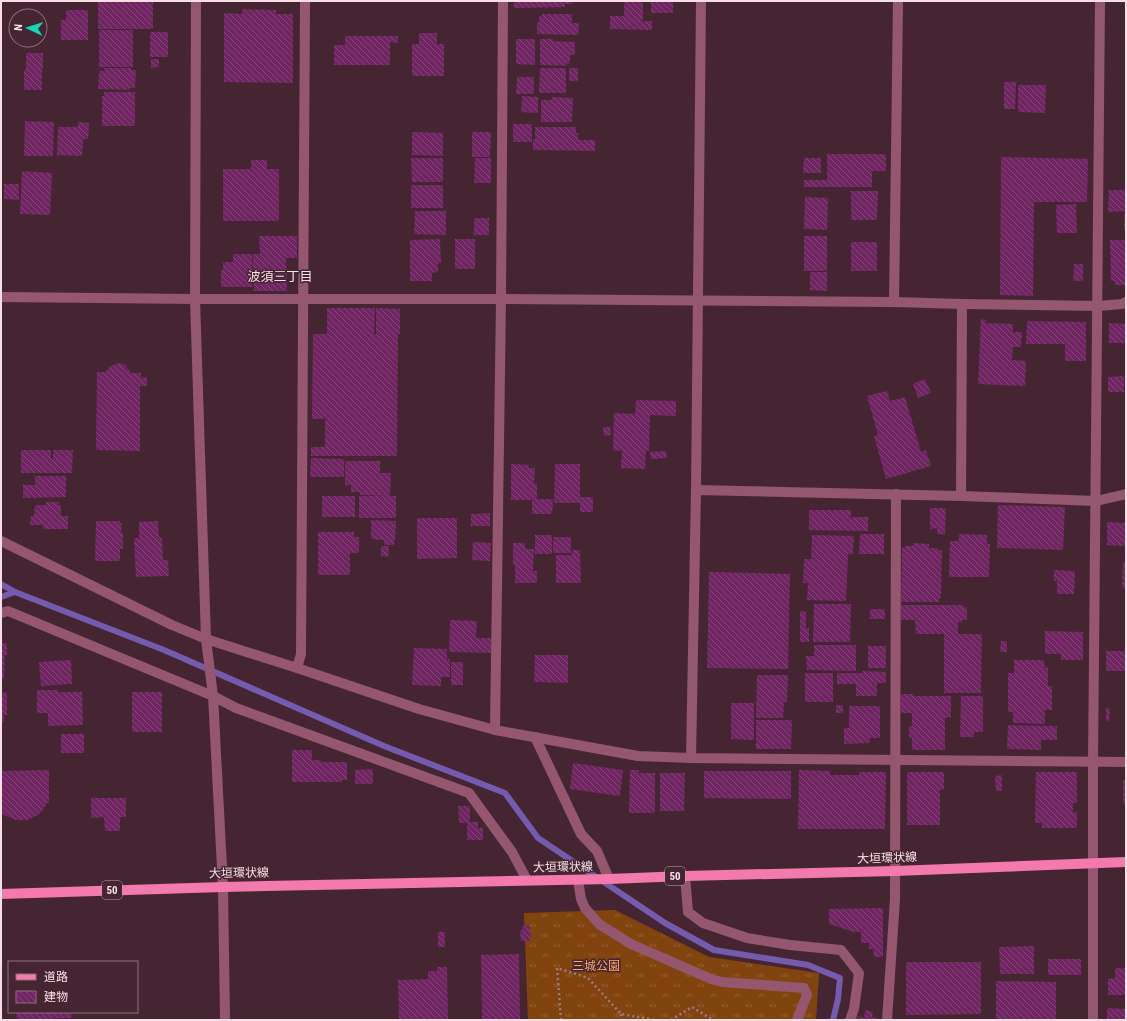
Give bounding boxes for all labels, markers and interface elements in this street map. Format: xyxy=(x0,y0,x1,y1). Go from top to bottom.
north arrow xyxy=(8,8,48,48)
text: N xyxy=(12,23,25,31)
district label: 波須三丁目 xyxy=(247,269,313,284)
street label: 大垣環状線 xyxy=(857,850,917,866)
street label: 大垣環状線 xyxy=(533,859,593,875)
street label: 大垣環状線 xyxy=(209,865,269,881)
road number: 50 xyxy=(665,867,685,885)
road number: 50 xyxy=(102,881,122,899)
park label: 三城公園 xyxy=(572,959,620,973)
legend xyxy=(8,961,138,1013)
text: 道路 xyxy=(44,970,68,984)
text: 建物 xyxy=(44,990,68,1004)

